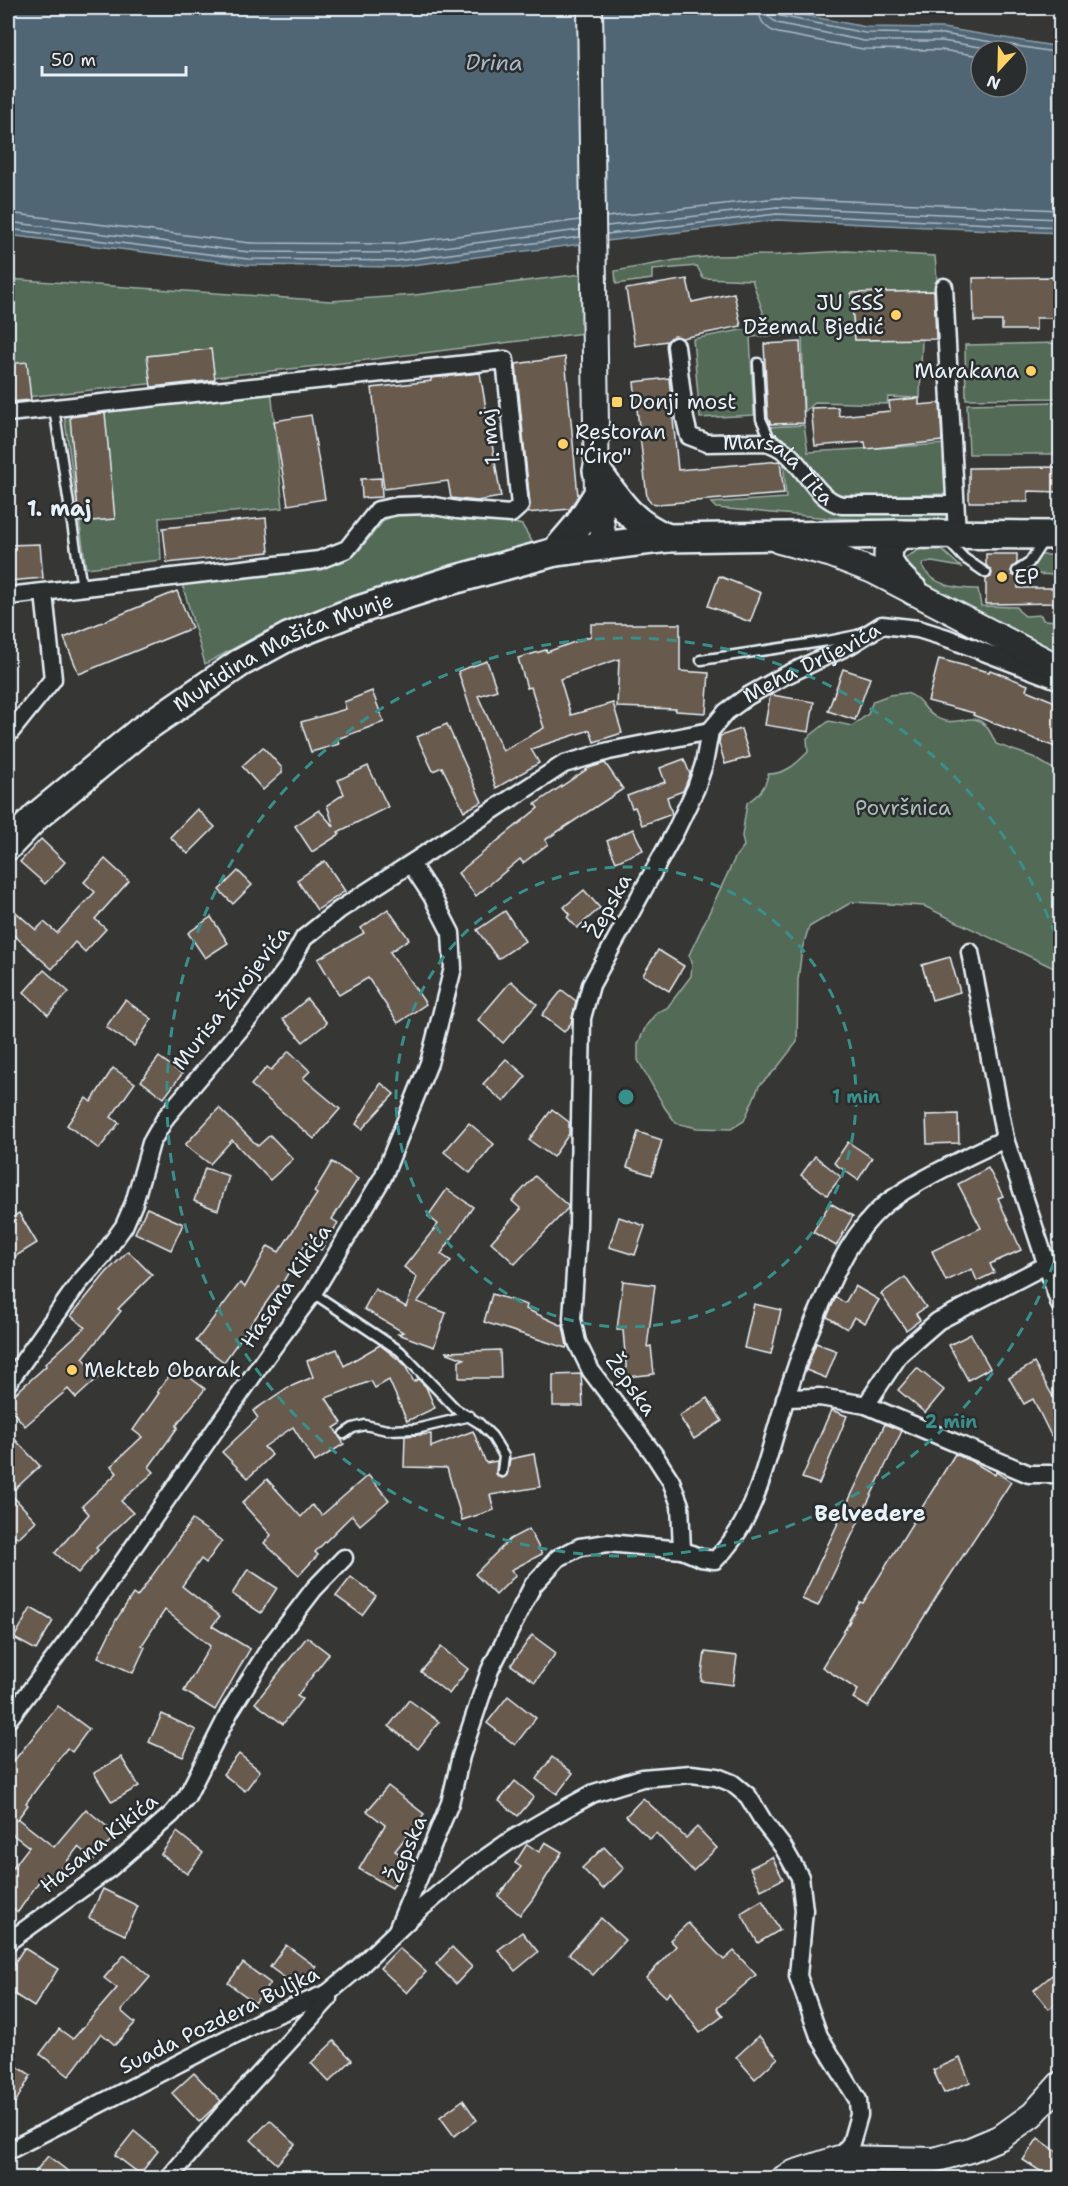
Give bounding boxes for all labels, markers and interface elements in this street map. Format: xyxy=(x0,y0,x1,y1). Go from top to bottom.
scale bar xyxy=(42,39,186,77)
north arrow xyxy=(969,39,1029,99)
text: 50 m xyxy=(51,48,96,72)
water label: Drina xyxy=(465,48,523,77)
text: N xyxy=(984,70,1003,95)
place label: JU SSŠ Džemal Bjedić xyxy=(743,288,884,341)
marker: JU SSŠ Džemal Bjedić xyxy=(889,308,903,322)
place label: Marakana xyxy=(914,357,1019,385)
marker: Marakana xyxy=(1024,364,1038,378)
place label: Donji most xyxy=(629,388,736,416)
marker: Donji most xyxy=(610,395,624,409)
street label: 1. maj xyxy=(473,407,507,467)
place label: Restoran "Ćiro" xyxy=(575,418,666,470)
street label: Maršala Tita xyxy=(723,428,839,512)
marker: Restoran "Ćiro" xyxy=(556,437,570,451)
district label: 1. maj xyxy=(27,494,91,523)
place label: EP xyxy=(1014,563,1039,591)
marker: EP xyxy=(995,570,1009,584)
street label: Muhidina Mašića Munje xyxy=(168,586,397,719)
street label: Meha Drljevića xyxy=(738,615,886,710)
park label: Površnica xyxy=(855,794,951,822)
street label: Žepska xyxy=(579,868,638,943)
street label: Murisa Živojevića xyxy=(165,919,296,1076)
text: 1 min xyxy=(832,1085,880,1109)
centre of rings xyxy=(616,1087,636,1107)
street label: Hasana Kikića xyxy=(234,1219,338,1353)
street label: Žepska xyxy=(599,1348,664,1422)
place label: Mekteb Obarak xyxy=(84,1356,241,1384)
marker: Mekteb Obarak xyxy=(65,1363,79,1377)
text: 2 min xyxy=(925,1410,977,1434)
district label: Belvedere xyxy=(814,1499,926,1528)
street label: Hasana Kikića xyxy=(34,1787,164,1899)
street label: Žepska xyxy=(380,1811,434,1887)
street label: Suada Pozdera Buljka xyxy=(114,1959,324,2081)

